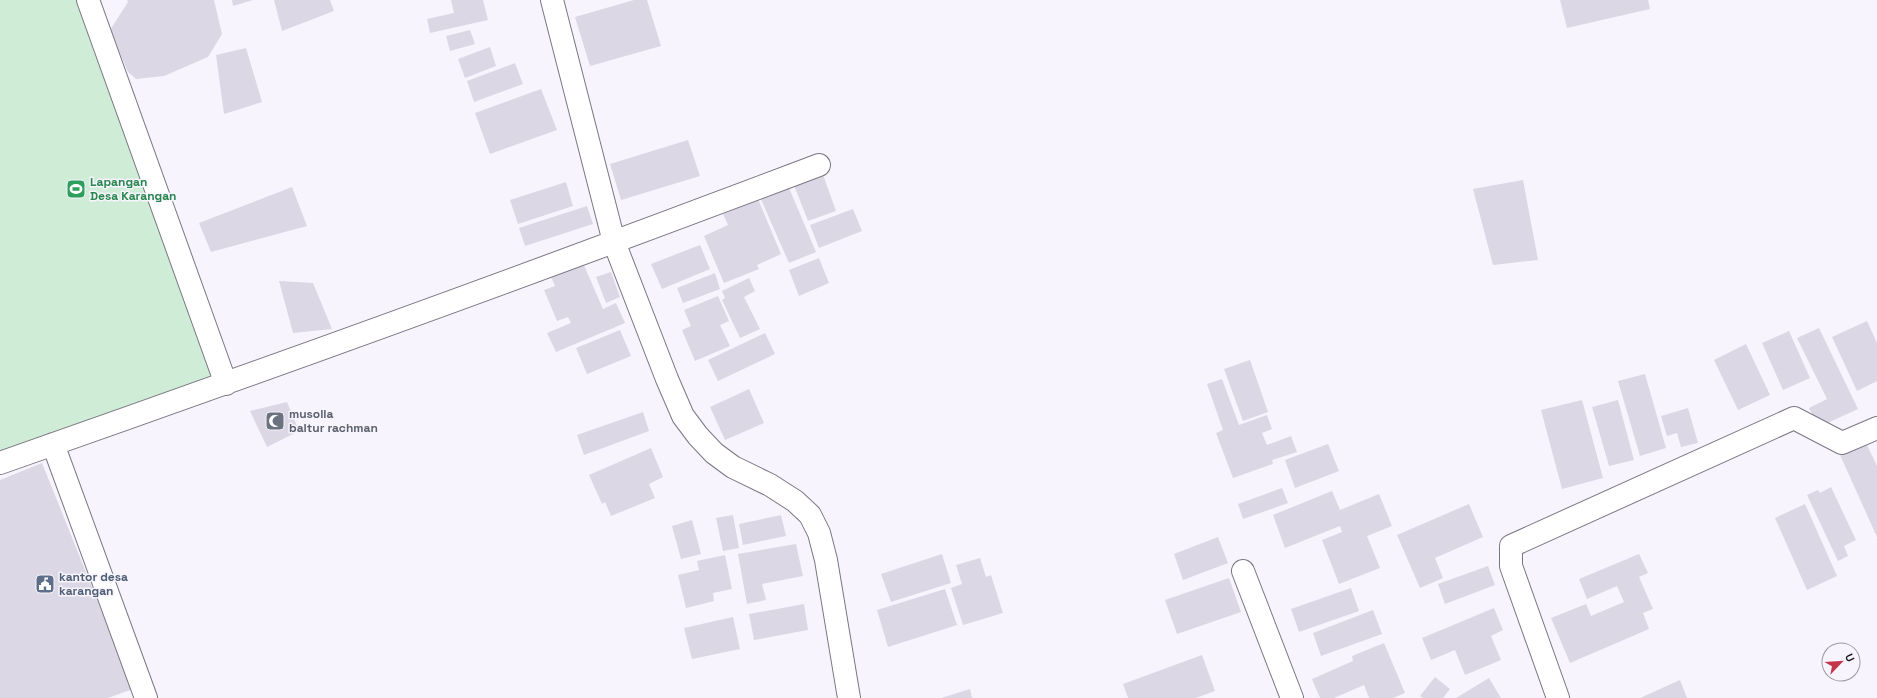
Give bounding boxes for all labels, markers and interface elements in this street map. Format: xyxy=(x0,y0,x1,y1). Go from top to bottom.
place label: Lapangan Desa Karangan xyxy=(90,174,177,204)
sports icon: Lapangan Desa Karangan xyxy=(65,178,87,200)
place label: musolla baitur rachman xyxy=(289,406,378,436)
mosque icon: musolla baitur rachman xyxy=(264,410,286,432)
place label: kantor desa karangan xyxy=(59,569,128,599)
public building icon: kantor desa karangan xyxy=(34,573,56,595)
north arrow xyxy=(1821,642,1861,682)
text: U xyxy=(1842,651,1858,664)

